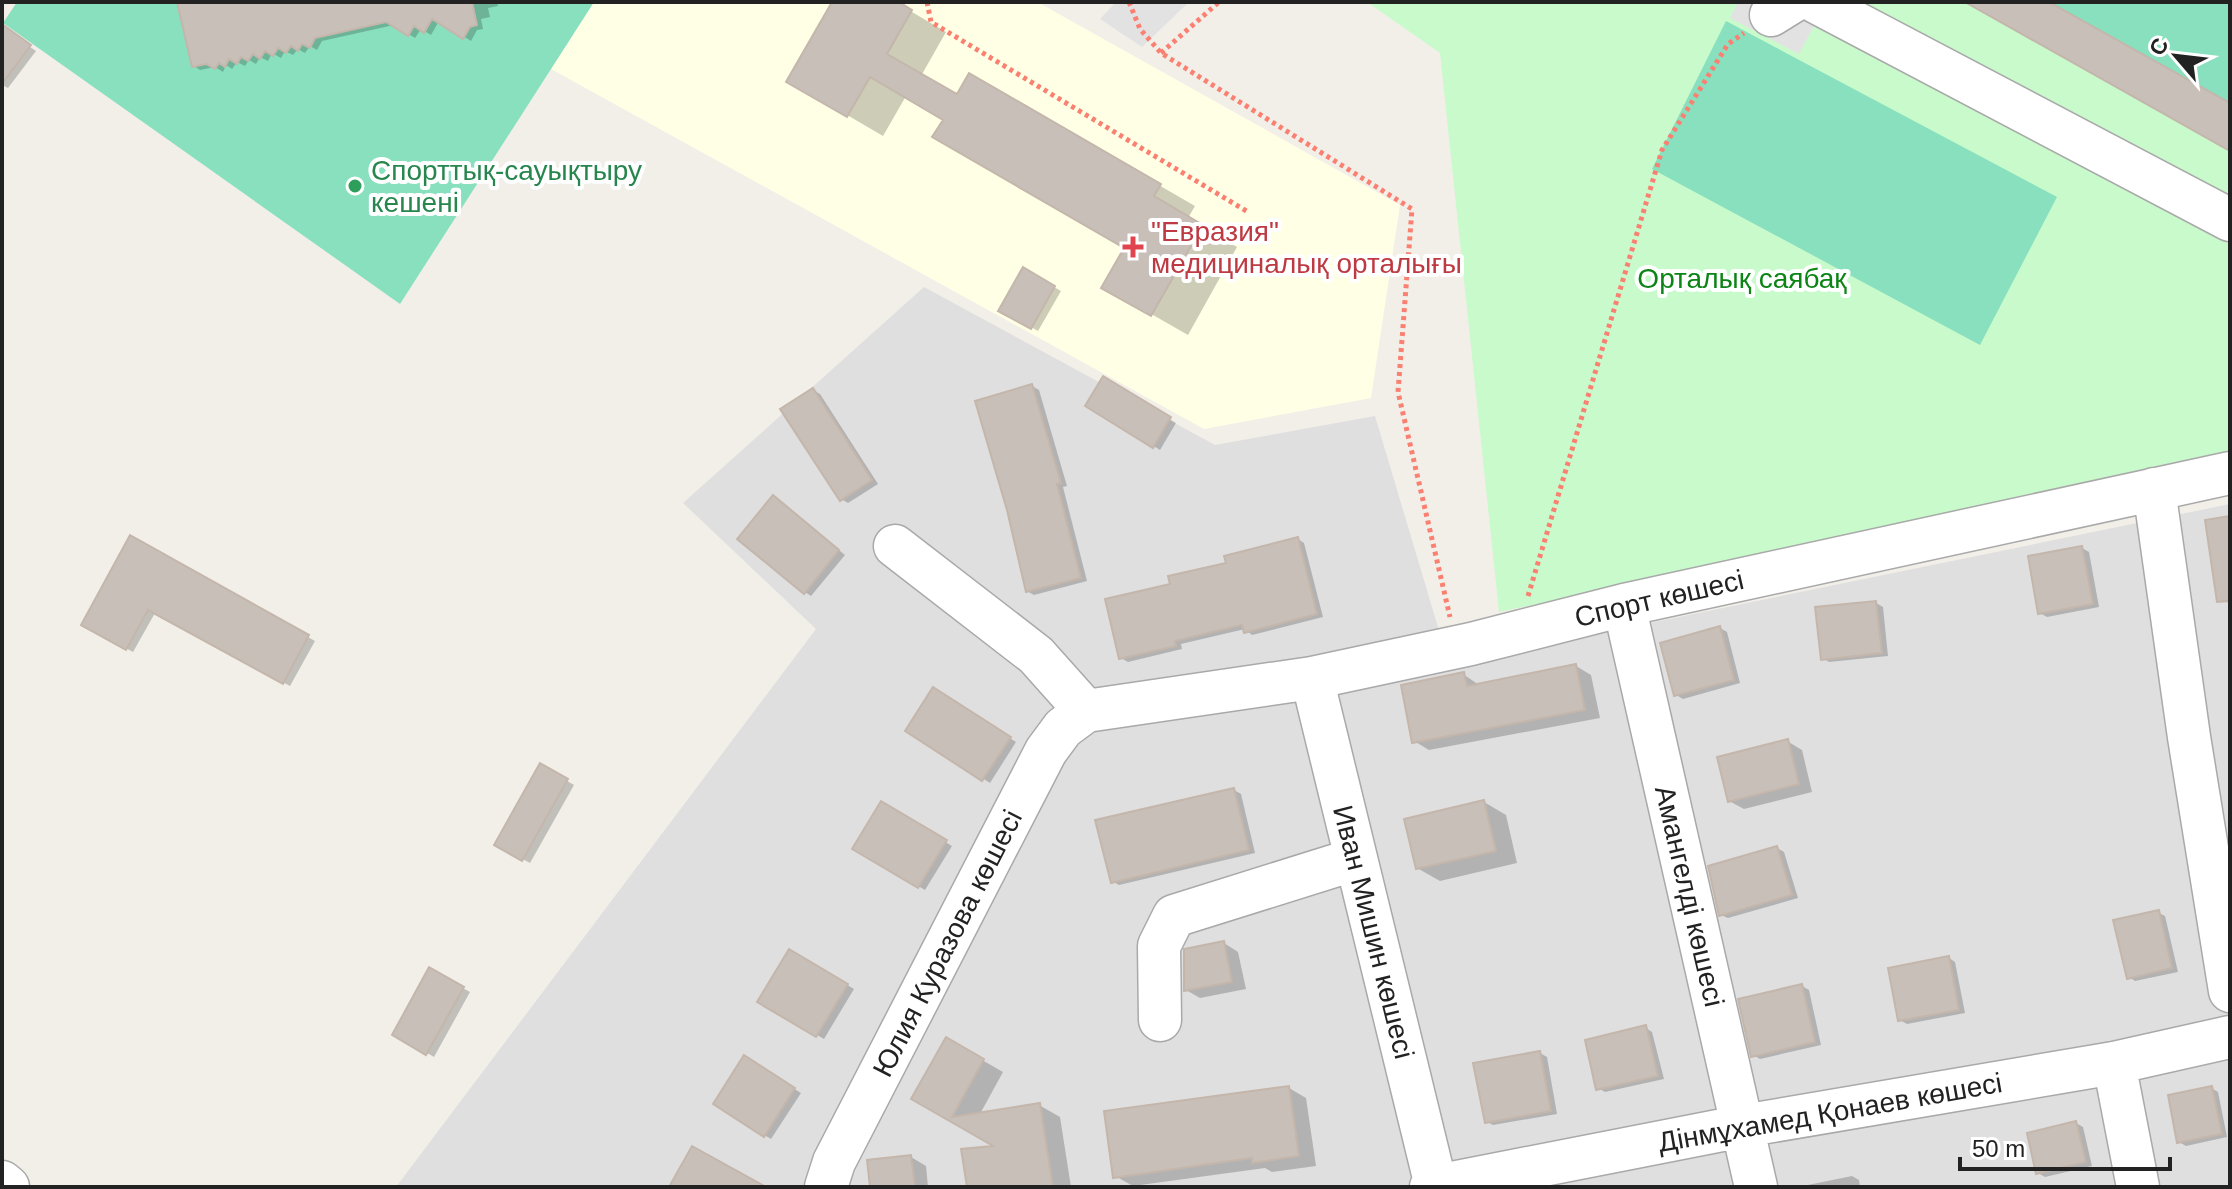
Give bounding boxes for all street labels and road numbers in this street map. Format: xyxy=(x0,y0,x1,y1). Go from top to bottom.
street label: Спорт көшесі xyxy=(1572,564,1747,633)
street label: Амангелді көшесі xyxy=(1649,783,1730,1010)
street label: Иван Мишин көшесі xyxy=(1327,802,1420,1062)
street label: Юлия Куразова көшесі xyxy=(867,805,1028,1082)
street label: Дінмұхамед Қонаев көшесі xyxy=(1656,1067,2004,1158)

